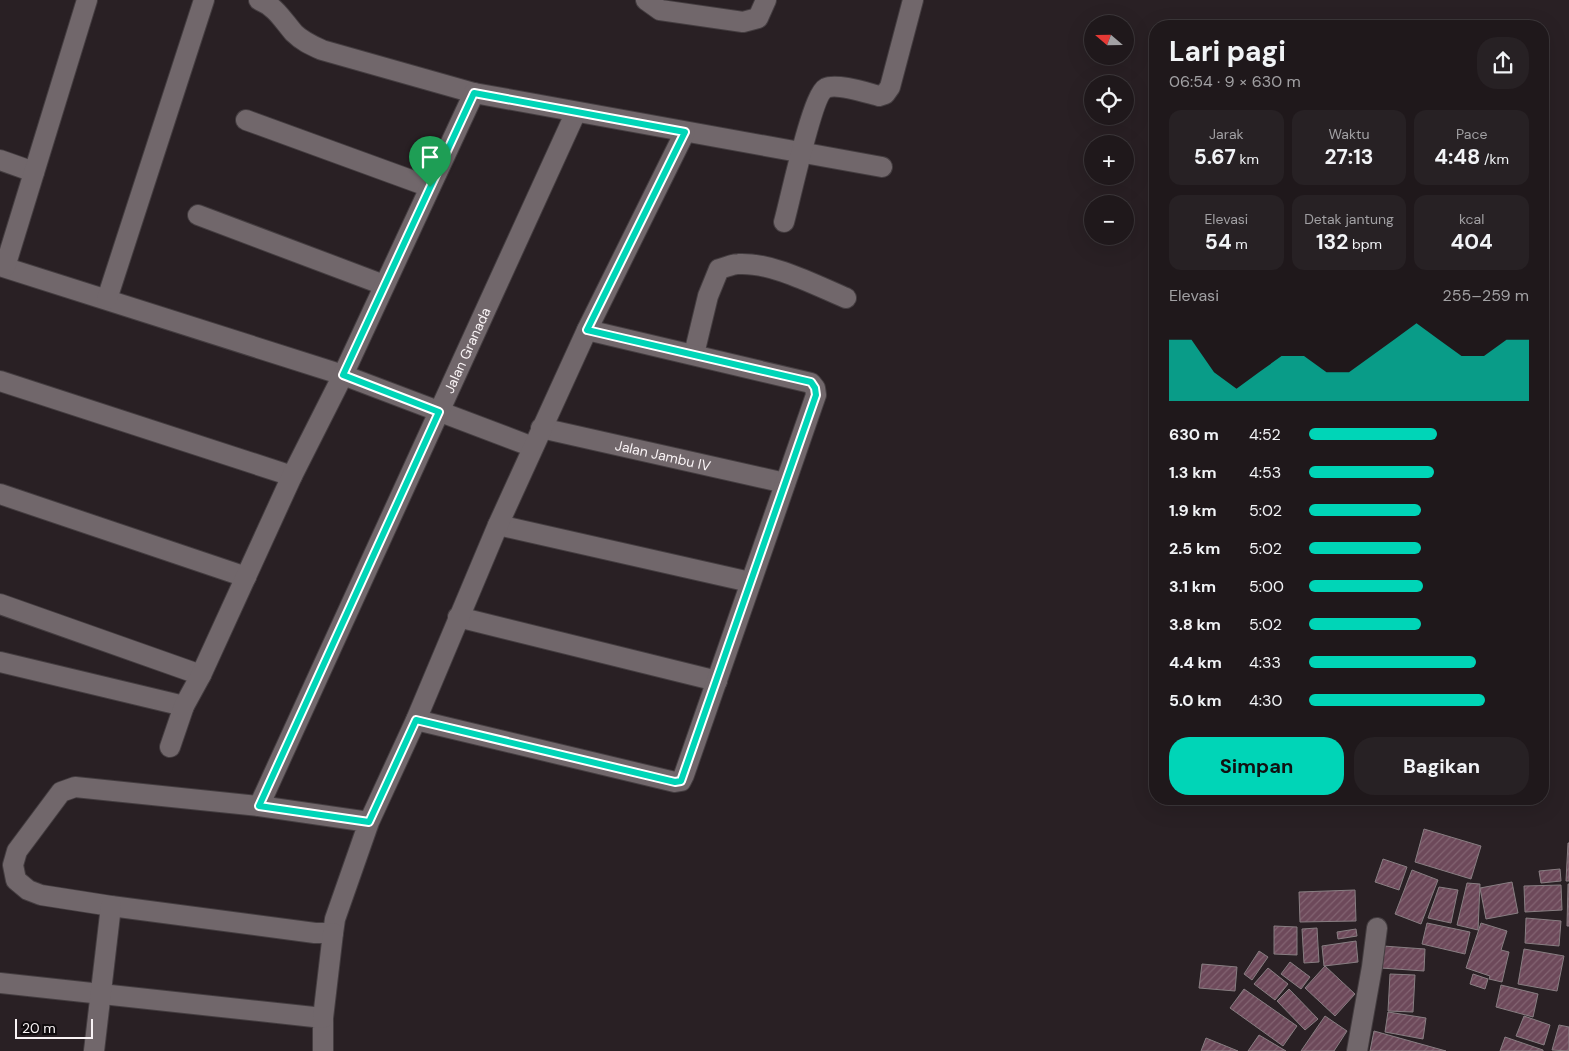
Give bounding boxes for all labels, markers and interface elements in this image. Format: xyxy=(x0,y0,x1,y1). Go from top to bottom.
north arrow xyxy=(1084,15,1134,65)
map controls xyxy=(1084,15,1134,245)
text: Lari pagi xyxy=(1169,33,1286,70)
button: share xyxy=(1477,37,1529,89)
text: 06:54 · 9 × 630 m xyxy=(1169,71,1301,92)
button: locate xyxy=(1084,75,1134,125)
text: Jarak xyxy=(1209,125,1244,143)
text: Waktu xyxy=(1328,125,1370,143)
text: Pace xyxy=(1456,125,1487,143)
button: + xyxy=(1084,135,1134,185)
pin xyxy=(409,136,451,187)
icon: arrive xyxy=(416,143,444,171)
text: 5.67 xyxy=(1194,143,1236,171)
text: 27:13 xyxy=(1325,143,1373,171)
text: 4:48 xyxy=(1434,143,1480,171)
text: km xyxy=(1236,150,1259,168)
text: /km xyxy=(1480,150,1509,168)
button: − xyxy=(1084,195,1134,245)
text: Elevasi xyxy=(1204,210,1248,228)
text: Detak jantung xyxy=(1304,210,1394,228)
text: kcal xyxy=(1459,210,1484,228)
text: 54 xyxy=(1205,228,1232,256)
text: 132 xyxy=(1316,228,1348,256)
text: 404 xyxy=(1451,228,1493,256)
text: m xyxy=(1232,235,1248,253)
text: bpm xyxy=(1348,235,1382,253)
text: Elevasi xyxy=(1169,285,1219,306)
text: 255–259 m xyxy=(1442,285,1529,306)
street label: Jalan Granada xyxy=(440,304,495,396)
text: 630 m xyxy=(1169,424,1219,445)
text: 4:52 xyxy=(1249,424,1281,445)
street label: Jalan Jambu IV xyxy=(613,436,713,475)
text: 1.3 km xyxy=(1169,462,1217,483)
text: 4:53 xyxy=(1249,462,1281,483)
text: 1.9 km xyxy=(1169,500,1217,521)
text: 5:02 xyxy=(1249,500,1282,521)
text: 2.5 km xyxy=(1169,538,1220,559)
text: 5:02 xyxy=(1249,538,1282,559)
text: 3.1 km xyxy=(1169,576,1216,597)
text: 5:00 xyxy=(1249,576,1284,597)
text: 3.8 km xyxy=(1169,614,1221,635)
text: 5:02 xyxy=(1249,614,1282,635)
text: 4.4 km xyxy=(1169,652,1222,673)
text: 4:33 xyxy=(1249,652,1281,673)
text: 5.0 km xyxy=(1169,690,1222,711)
text: 4:30 xyxy=(1249,690,1282,711)
button: Simpan xyxy=(1169,737,1344,795)
button: Bagikan xyxy=(1354,737,1529,795)
scale bar xyxy=(15,1016,92,1039)
text: 20 m xyxy=(22,1019,56,1037)

